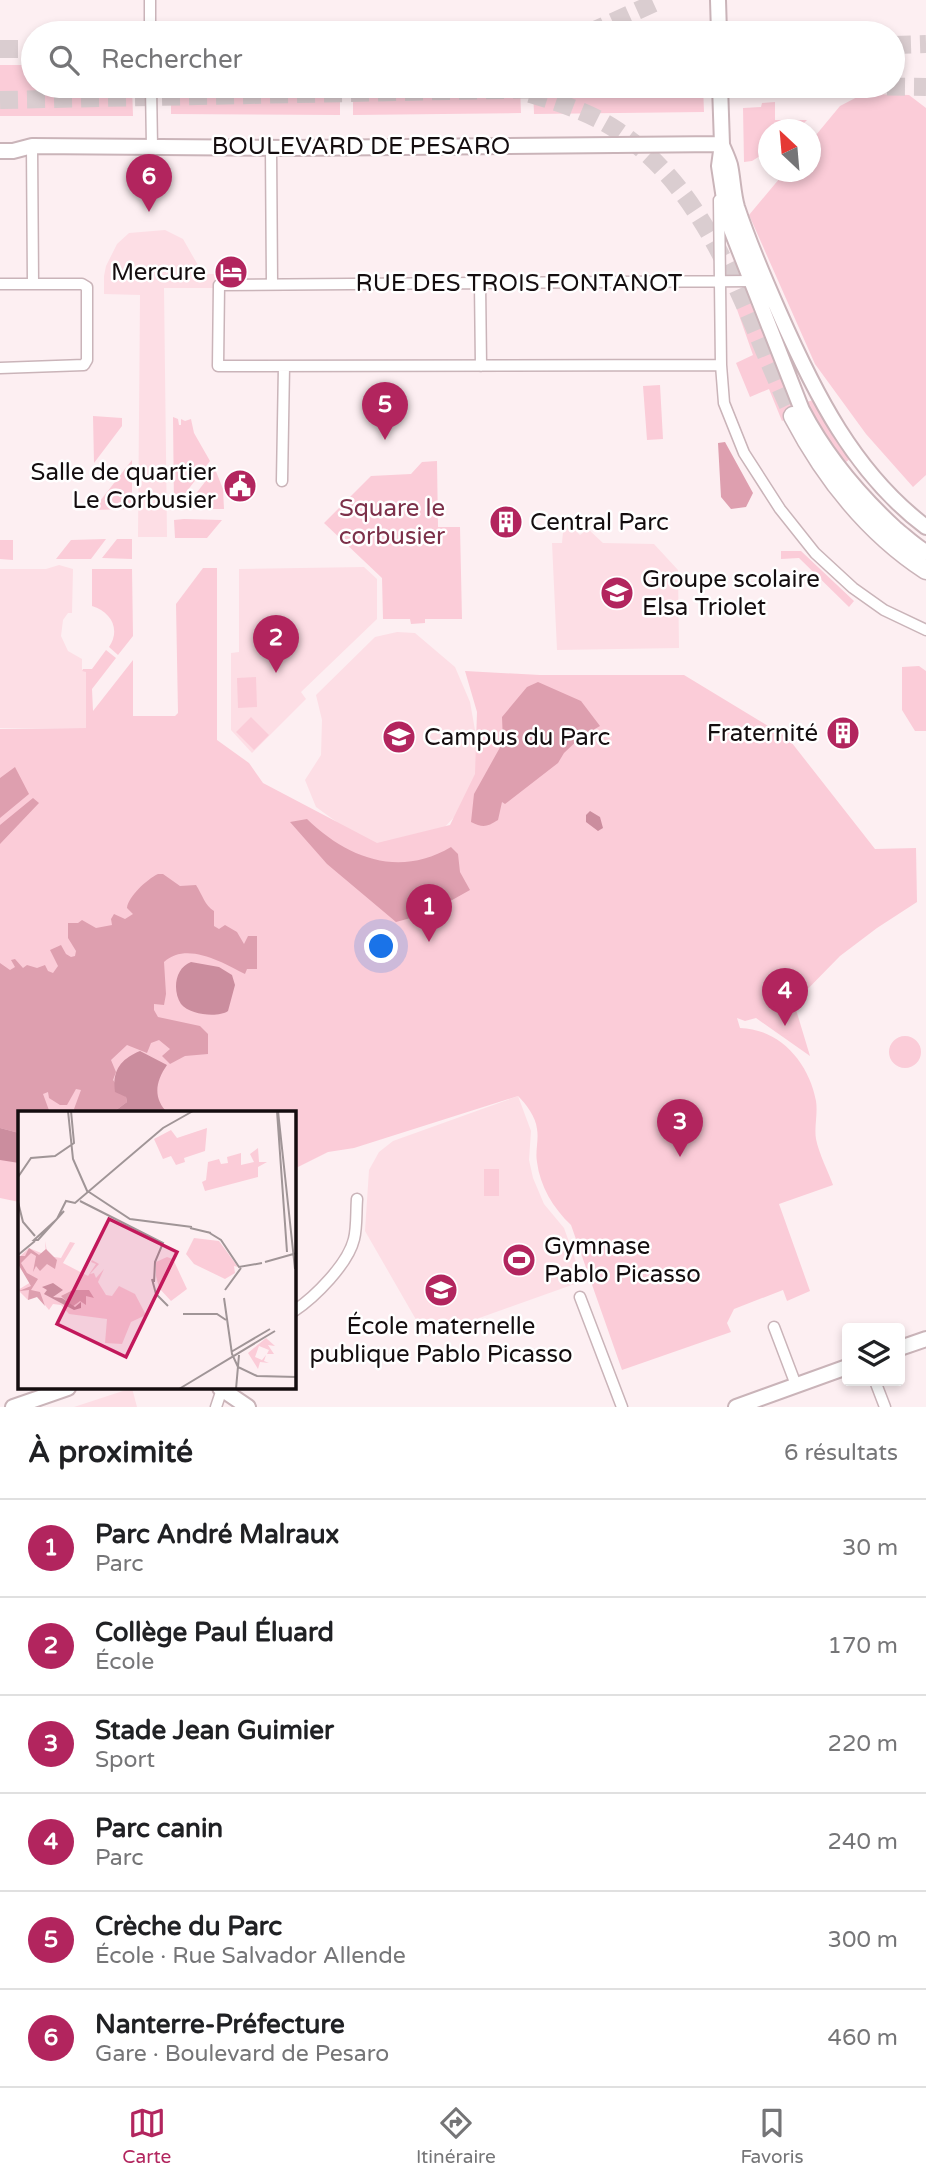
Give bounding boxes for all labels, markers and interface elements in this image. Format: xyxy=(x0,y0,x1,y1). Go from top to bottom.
search box xyxy=(21,21,905,98)
icon: search xyxy=(45,41,83,79)
text: Rechercher xyxy=(101,44,243,75)
north arrow xyxy=(758,119,821,182)
street label: BOULEVARD DE PESARO xyxy=(212,132,510,161)
pin: 6 xyxy=(126,154,172,212)
hotel icon: Mercure xyxy=(212,253,250,291)
place label: Mercure xyxy=(111,258,206,287)
street label: RUE DES TROIS FONTANOT xyxy=(356,269,683,298)
pin: 5 xyxy=(362,382,408,440)
place label: Salle de quartier Le Corbusier xyxy=(31,458,217,515)
public building icon: Salle de quartier Le Corbusier xyxy=(221,467,259,505)
park label: Square le corbusier xyxy=(339,494,446,551)
building icon: Central Parc xyxy=(487,503,525,541)
place label: Central Parc xyxy=(530,508,669,537)
place label: Groupe scolaire Elsa Triolet xyxy=(642,565,820,622)
school or university icon: Groupe scolaire Elsa Triolet xyxy=(598,574,636,612)
pin: 2 xyxy=(253,615,299,673)
building icon: Fraternité xyxy=(824,714,862,752)
school or university icon: Campus du Parc xyxy=(380,718,418,756)
place label: Fraternité xyxy=(707,719,818,748)
place label: Campus du Parc xyxy=(424,723,610,752)
pin: 1 xyxy=(406,884,452,942)
your location xyxy=(364,929,398,963)
pin: 4 xyxy=(762,968,808,1026)
pin: 3 xyxy=(657,1099,703,1157)
inset map xyxy=(18,1111,296,1390)
place label: Gymnase Pablo Picasso xyxy=(544,1232,701,1289)
sports icon: Gymnase Pablo Picasso xyxy=(500,1241,538,1279)
school or university icon: École maternelle publique Pablo Picasso xyxy=(422,1271,460,1309)
place label: École maternelle publique Pablo Picasso xyxy=(309,1311,573,1369)
map controls xyxy=(842,1323,905,1386)
button: layers xyxy=(842,1323,905,1386)
text: À proximité xyxy=(28,1434,193,1471)
text: 6 résultats xyxy=(784,1439,898,1467)
text: Parc André Malraux xyxy=(95,1519,339,1550)
text: 1 xyxy=(44,1534,58,1562)
text: 30 m xyxy=(842,1534,898,1562)
text: Parc xyxy=(95,1550,144,1578)
text: Collège Paul Éluard xyxy=(95,1617,334,1648)
text: 2 xyxy=(44,1632,58,1660)
text: 170 m xyxy=(828,1632,898,1660)
text: École xyxy=(95,1648,154,1676)
text: Stade Jean Guimier xyxy=(95,1715,334,1746)
text: 3 xyxy=(44,1730,58,1758)
text: 220 m xyxy=(828,1730,898,1758)
text: Sport xyxy=(95,1746,155,1774)
text: Parc canin xyxy=(95,1813,223,1844)
text: 4 xyxy=(44,1828,58,1856)
text: 240 m xyxy=(828,1828,898,1856)
text: Parc xyxy=(95,1844,144,1872)
text: Crèche du Parc xyxy=(95,1911,282,1942)
text: 5 xyxy=(44,1926,58,1954)
text: 300 m xyxy=(828,1926,898,1954)
text: École · Rue Salvador Allende xyxy=(95,1942,406,1970)
text: Nanterre-Préfecture xyxy=(95,2009,345,2040)
text: 6 xyxy=(44,2024,58,2052)
text: 460 m xyxy=(828,2024,898,2052)
text: Gare · Boulevard de Pesaro xyxy=(95,2040,389,2068)
tab: Carte xyxy=(122,2104,171,2168)
tab: Itinéraire xyxy=(416,2104,496,2168)
tab: Favoris xyxy=(740,2104,804,2168)

